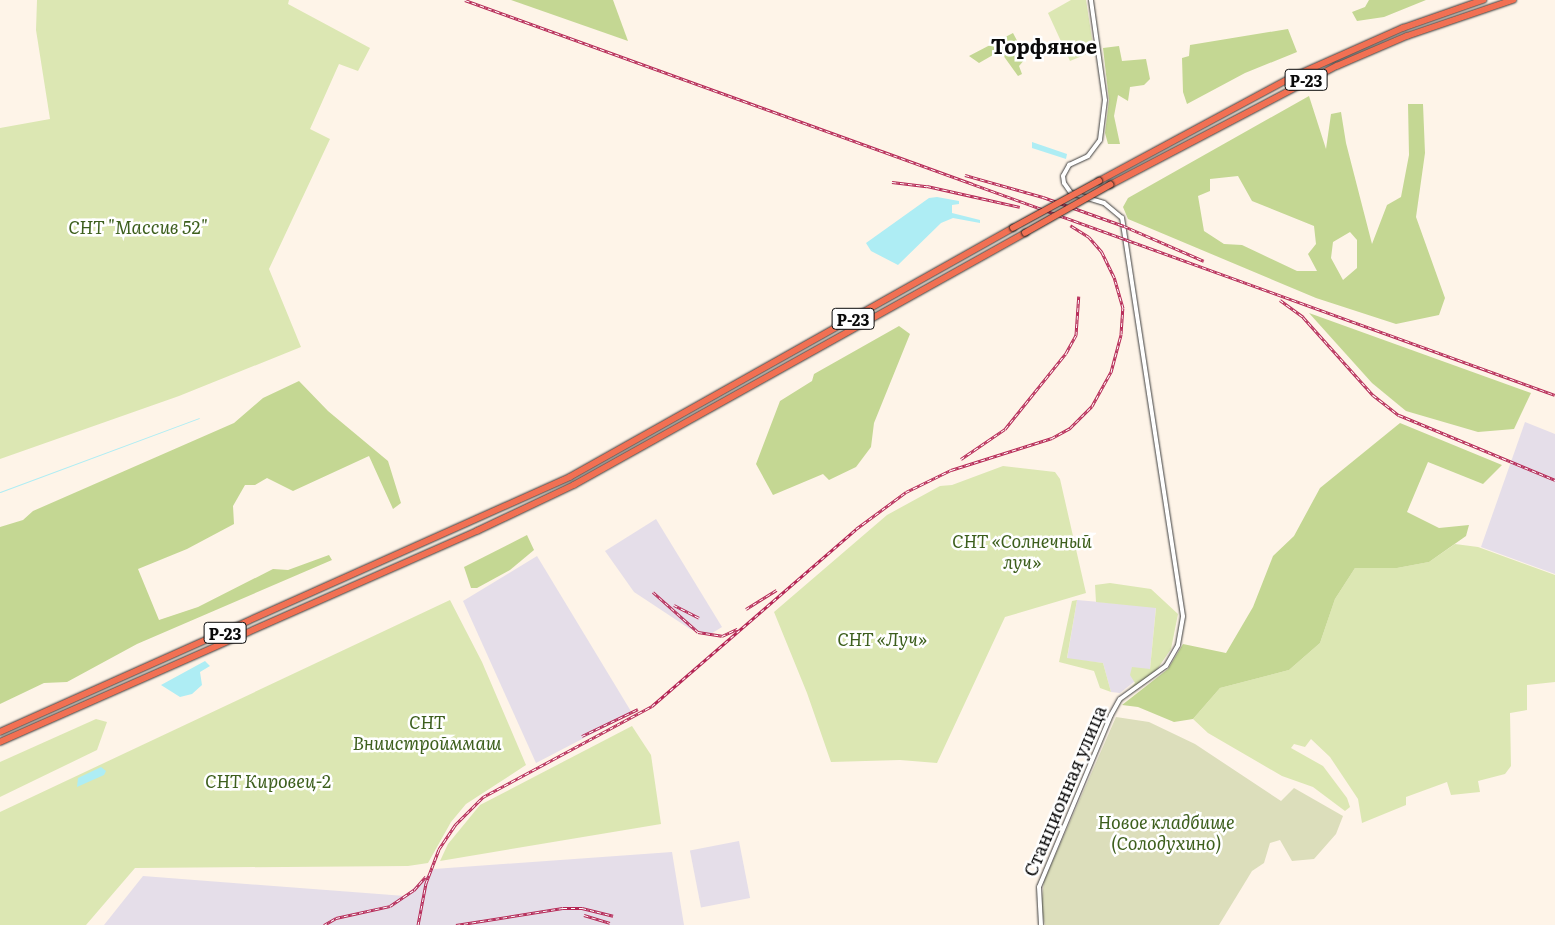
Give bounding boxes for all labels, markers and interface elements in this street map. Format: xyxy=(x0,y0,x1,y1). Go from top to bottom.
district label: Торфяное xyxy=(991,33,1097,57)
road number: Р-23 xyxy=(1284,66,1328,94)
park label: СНТ "Массив 52" xyxy=(68,216,208,238)
road number: Р-23 xyxy=(830,306,876,332)
park label: СНТ «Солнечный луч» xyxy=(952,531,1092,574)
road number: Р-23 xyxy=(202,620,248,646)
park label: СНТ «Луч» xyxy=(837,628,927,650)
street label: Станционная улица xyxy=(1019,702,1111,880)
park label: СНТ Вниистройммаш xyxy=(352,712,502,754)
park label: СНТ Кировец-2 xyxy=(205,770,331,792)
park label: Новое кладбище (Солодухино) xyxy=(1097,812,1235,854)

